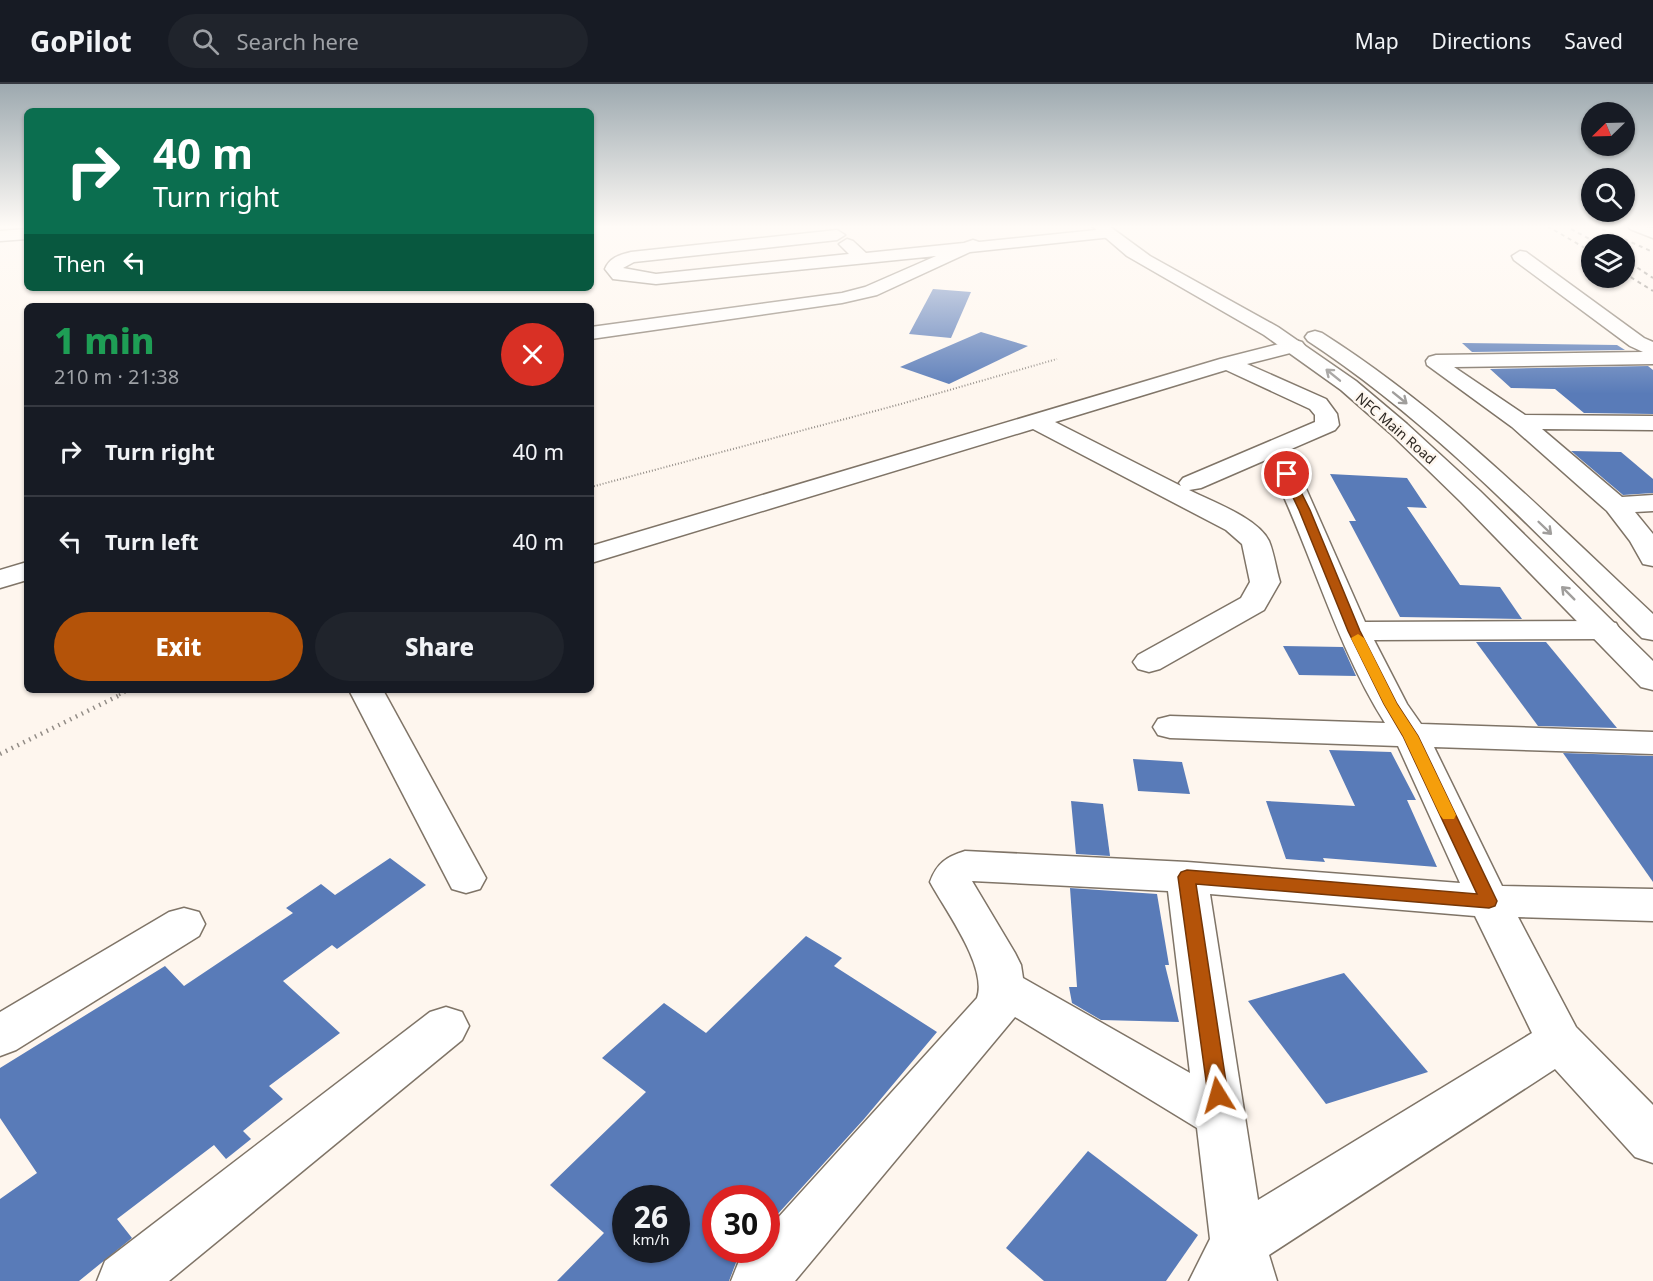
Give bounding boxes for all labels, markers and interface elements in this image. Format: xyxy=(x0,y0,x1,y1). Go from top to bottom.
search box xyxy=(168,14,588,68)
text: GoPilot xyxy=(30,22,132,60)
icon: search xyxy=(189,25,222,58)
text: Search here xyxy=(237,26,359,56)
text: Map xyxy=(1355,27,1399,55)
text: Directions xyxy=(1432,27,1531,55)
text: Saved xyxy=(1564,27,1623,55)
north arrow xyxy=(1581,102,1635,156)
map controls xyxy=(1581,102,1635,288)
text: 40 m xyxy=(153,124,253,181)
icon: right xyxy=(54,132,132,210)
button: search xyxy=(1581,168,1635,222)
text: Turn right xyxy=(153,178,279,215)
button: layers xyxy=(1581,234,1635,288)
icon: left xyxy=(118,246,151,279)
text: Then xyxy=(54,248,106,278)
text: 1 min xyxy=(54,316,155,365)
button: close xyxy=(501,323,564,386)
text: 210 m · 21:38 xyxy=(54,363,179,390)
one-way arrow xyxy=(1326,368,1341,382)
street label: NFC Main Road xyxy=(1352,388,1440,468)
one-way arrow xyxy=(1392,391,1407,405)
icon: right xyxy=(54,435,87,468)
text: Turn right xyxy=(105,436,215,466)
text: 40 m xyxy=(513,436,564,466)
pin xyxy=(1261,448,1312,499)
icon: arrive xyxy=(1270,457,1303,490)
one-way arrow xyxy=(1538,520,1553,535)
icon: left xyxy=(54,525,87,558)
text: Turn left xyxy=(105,526,199,556)
text: 40 m xyxy=(513,526,564,556)
one-way arrow xyxy=(1561,586,1576,600)
button: Exit xyxy=(54,612,303,681)
button: Share xyxy=(315,612,564,681)
position arrow xyxy=(1186,1063,1250,1127)
speed limit sign: 30 xyxy=(702,1185,780,1263)
text: 26 xyxy=(634,1196,668,1237)
text: km/h xyxy=(633,1229,669,1249)

